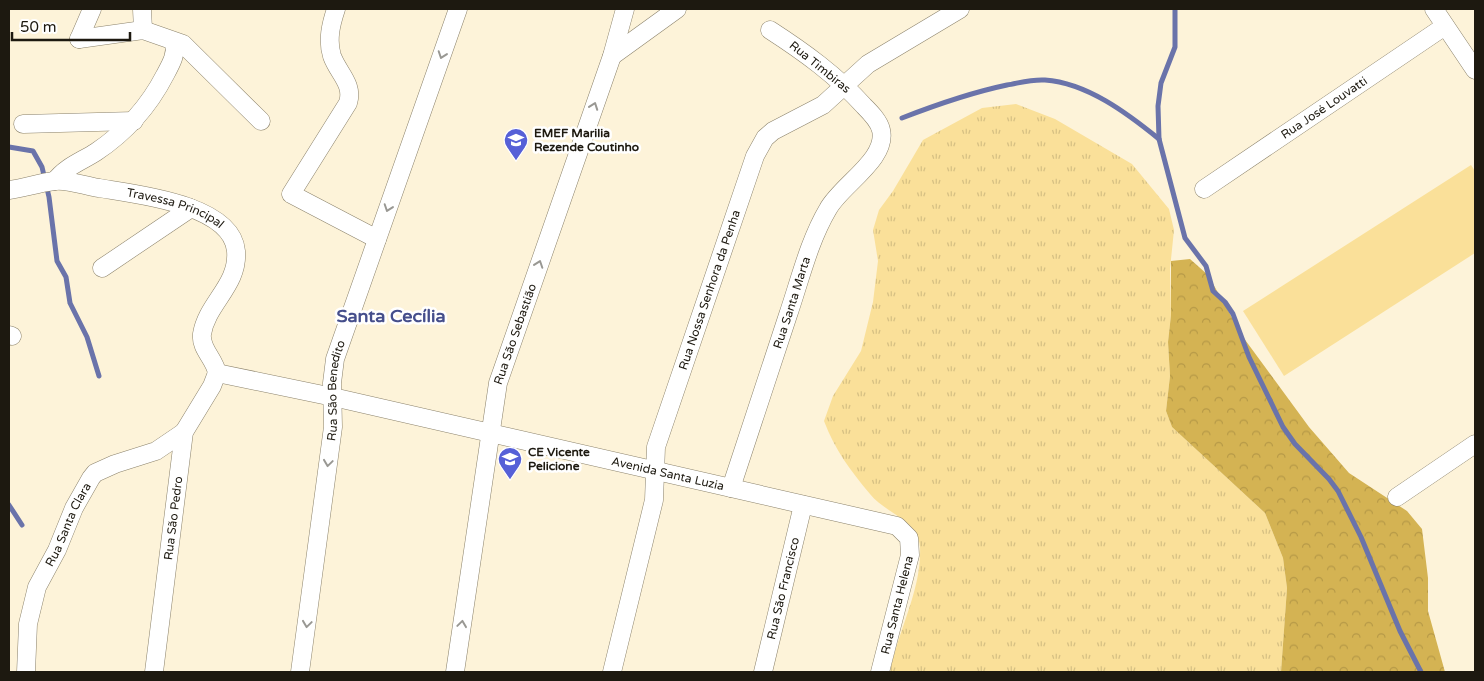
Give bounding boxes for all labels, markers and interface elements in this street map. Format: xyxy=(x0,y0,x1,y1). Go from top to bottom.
scale bar xyxy=(12,10,130,42)
text: 50 m xyxy=(20,18,57,36)
street label: Rua Timbiras xyxy=(787,38,854,96)
one-way arrow xyxy=(438,50,448,58)
street label: Rua José Louvatti xyxy=(1278,74,1370,142)
one-way arrow xyxy=(588,103,598,111)
place label: EMEF Marilia Rezende Coutinho xyxy=(534,126,639,154)
school or university icon: EMEF Marilia Rezende Coutinho xyxy=(503,127,529,161)
street label: Travessa Principal xyxy=(126,185,227,231)
one-way arrow xyxy=(384,203,394,212)
street label: Rua Nossa Senhora da Penha xyxy=(676,208,743,372)
street label: Rua Santa Marta xyxy=(770,255,813,351)
one-way arrow xyxy=(533,261,543,269)
street label: Rua São Sebastião xyxy=(491,282,539,387)
district label: Santa Cecília xyxy=(336,305,446,327)
street label: Rua São Benedito xyxy=(324,338,348,442)
place label: CE Vicente Pelicione xyxy=(528,445,590,473)
school or university icon: CE Vicente Pelicione xyxy=(497,446,523,480)
street label: Avenida Santa Luzia xyxy=(610,454,726,493)
one-way arrow xyxy=(323,459,334,467)
street label: Rua São Pedro xyxy=(161,475,185,561)
street label: Rua Santa Clara xyxy=(42,480,94,569)
street label: Rua São Francisco xyxy=(764,536,802,641)
street label: Rua Santa Helena xyxy=(878,554,916,656)
one-way arrow xyxy=(302,620,313,628)
one-way arrow xyxy=(456,620,466,628)

